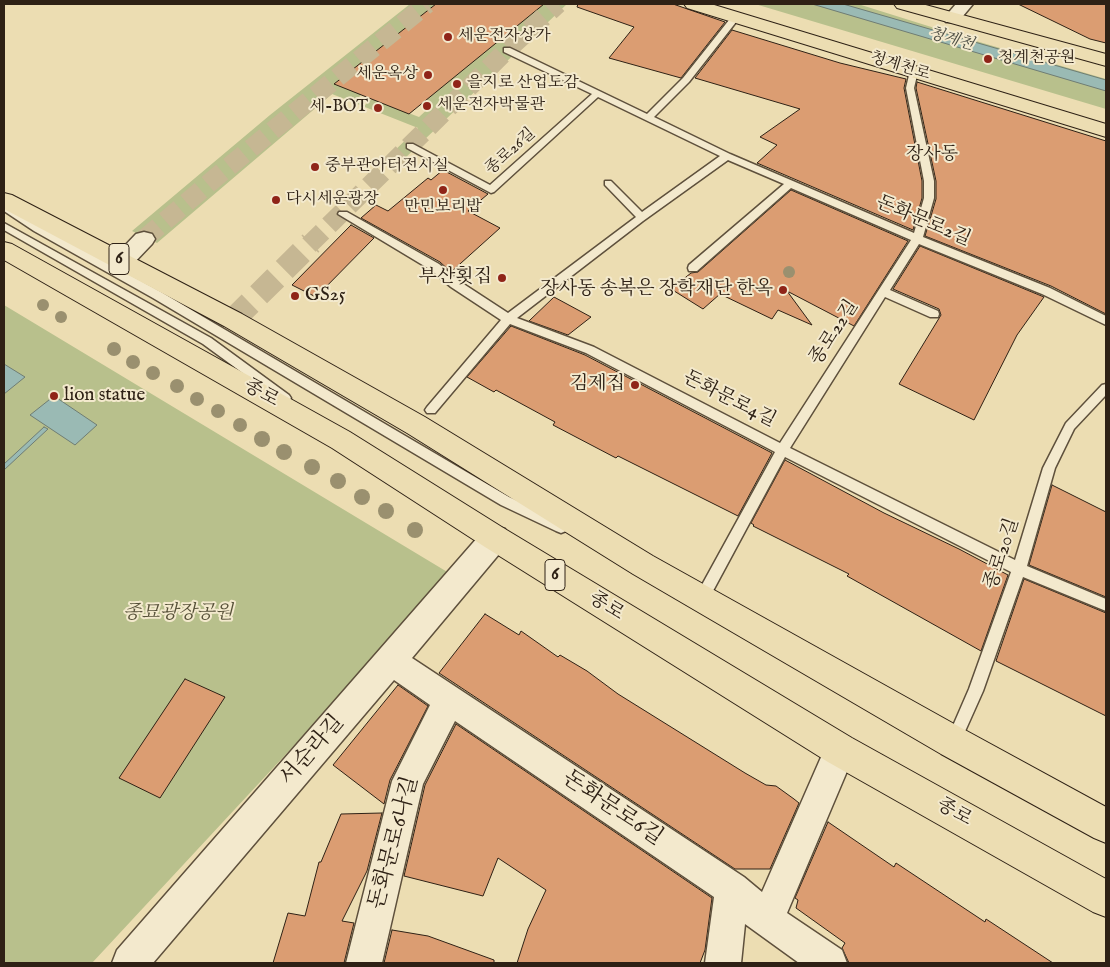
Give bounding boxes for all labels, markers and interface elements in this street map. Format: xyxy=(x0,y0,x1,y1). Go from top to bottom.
water label: 청계천 xyxy=(926,24,976,56)
place label: 세운전자상가 xyxy=(458,27,551,47)
marker: 세운전자상가 xyxy=(442,31,454,43)
street label: 청계천로 xyxy=(868,49,932,85)
place label: 청계천공원 xyxy=(998,49,1075,69)
marker: 청계천공원 xyxy=(982,53,994,65)
place label: 세운옥상 xyxy=(356,65,418,85)
marker: 세운옥상 xyxy=(422,69,434,81)
place label: 을지로 산업도감 xyxy=(467,74,579,94)
marker: 을지로 산업도감 xyxy=(451,78,463,90)
place label: 세운전자박물관 xyxy=(437,96,545,116)
place label: 세-BOT xyxy=(310,98,368,118)
marker: 세운전자박물관 xyxy=(421,100,433,112)
marker: 세-BOT xyxy=(372,102,384,114)
street label: 종로26길 xyxy=(482,125,540,179)
district label: 장사동 xyxy=(906,144,958,166)
place label: 중부관아터전시실 xyxy=(325,157,449,177)
marker: 중부관아터전시실 xyxy=(309,161,321,173)
marker: 만민보리밥 xyxy=(437,184,449,196)
place label: 다시세운광장 xyxy=(286,190,379,210)
street label: 돈화문로2길 xyxy=(872,192,974,252)
marker: 다시세운광장 xyxy=(270,194,282,206)
place label: 만민보리밥 xyxy=(404,198,482,218)
road number: 6 xyxy=(109,243,129,274)
place label: 부산횟집 xyxy=(419,267,492,289)
marker: 부산횟집 xyxy=(496,272,508,284)
place label: 장사동 송복은 장학재단 한옥 xyxy=(540,279,773,301)
marker: 장사동 송복은 장학재단 한옥 xyxy=(777,284,789,296)
place label: GS25 xyxy=(305,285,346,307)
marker: GS25 xyxy=(289,290,301,302)
street label: 종로22길 xyxy=(806,296,864,370)
street label: 돈화문로4길 xyxy=(679,367,779,433)
place label: 김제집 xyxy=(570,374,625,396)
street label: 종로 xyxy=(239,375,283,413)
marker: 김제집 xyxy=(629,379,641,391)
place label: lion statue xyxy=(64,385,145,407)
marker: lion statue xyxy=(48,390,60,402)
street label: 종로20길 xyxy=(981,516,1025,592)
road number: 6 xyxy=(545,560,565,590)
street label: 종로 xyxy=(584,588,628,626)
park label: 종묘광장공원 xyxy=(123,603,233,625)
street label: 서순라길 xyxy=(275,710,351,792)
street label: 돈화문로6길 xyxy=(557,766,667,852)
street label: 돈화문로6나길 xyxy=(365,774,425,912)
street label: 종로 xyxy=(932,794,976,832)

